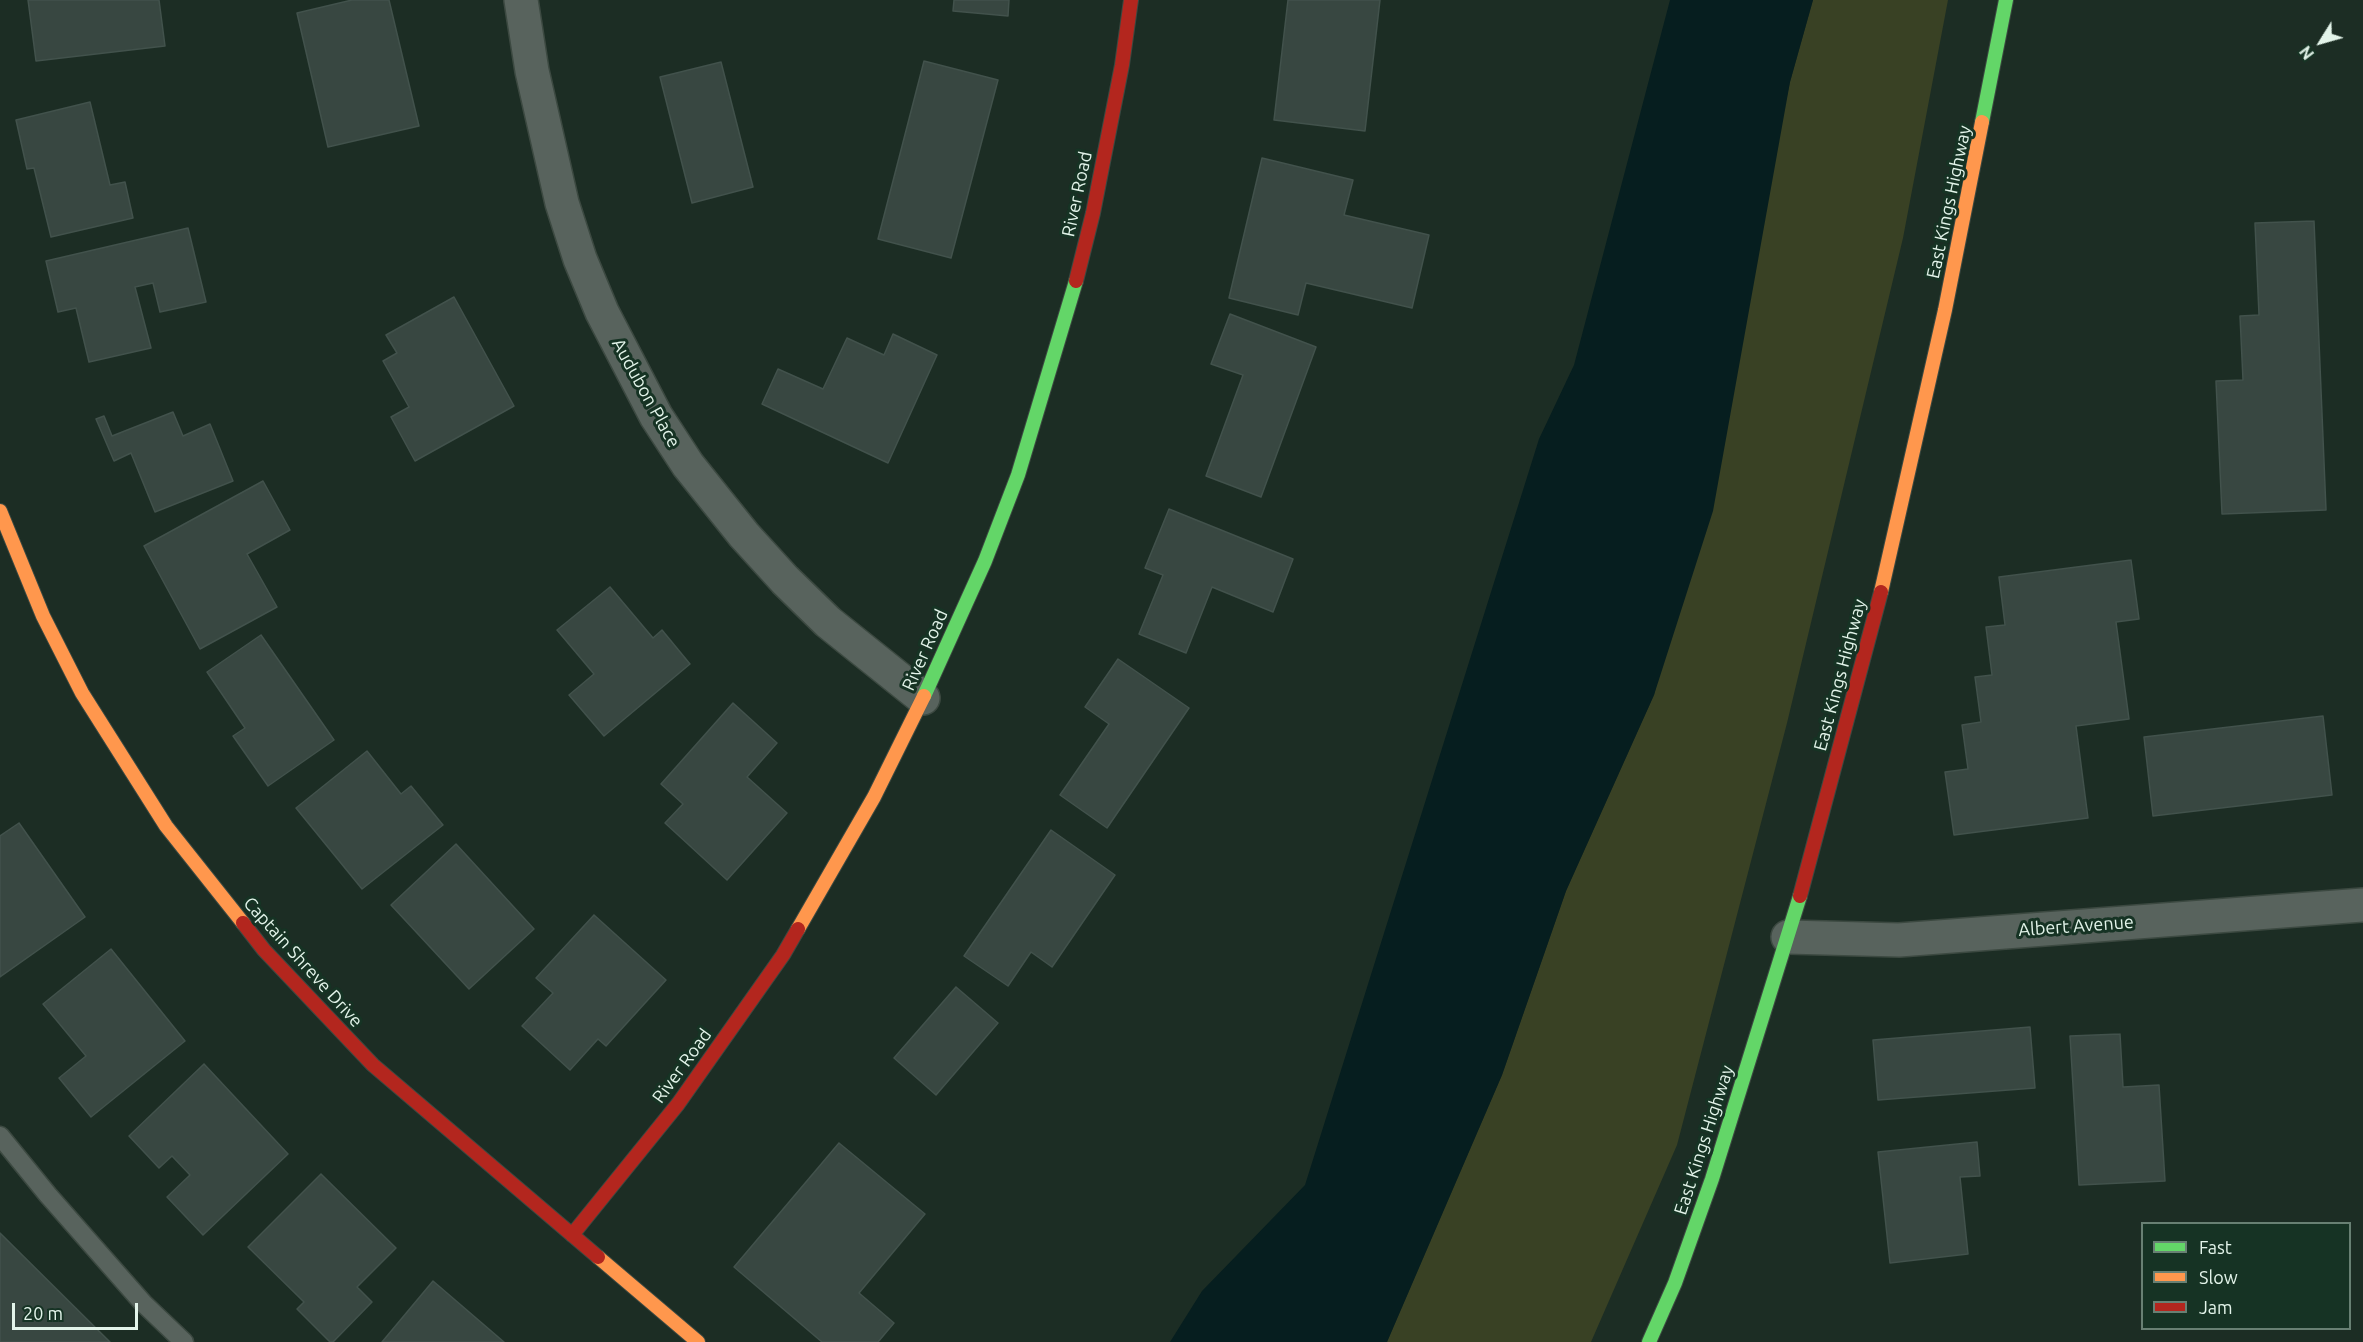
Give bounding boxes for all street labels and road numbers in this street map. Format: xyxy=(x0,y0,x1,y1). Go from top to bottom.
street label: East Kings Highway xyxy=(1922,123,1976,281)
street label: River Road xyxy=(1057,149,1097,239)
street label: Audubon Place xyxy=(607,335,685,451)
street label: East Kings Highway xyxy=(1809,597,1871,753)
street label: River Road xyxy=(898,606,952,694)
street label: Captain Shreve Drive xyxy=(239,892,367,1032)
street label: Albert Avenue xyxy=(2018,911,2134,941)
street label: River Road xyxy=(648,1025,716,1107)
street label: East Kings Highway xyxy=(1670,1062,1738,1218)

